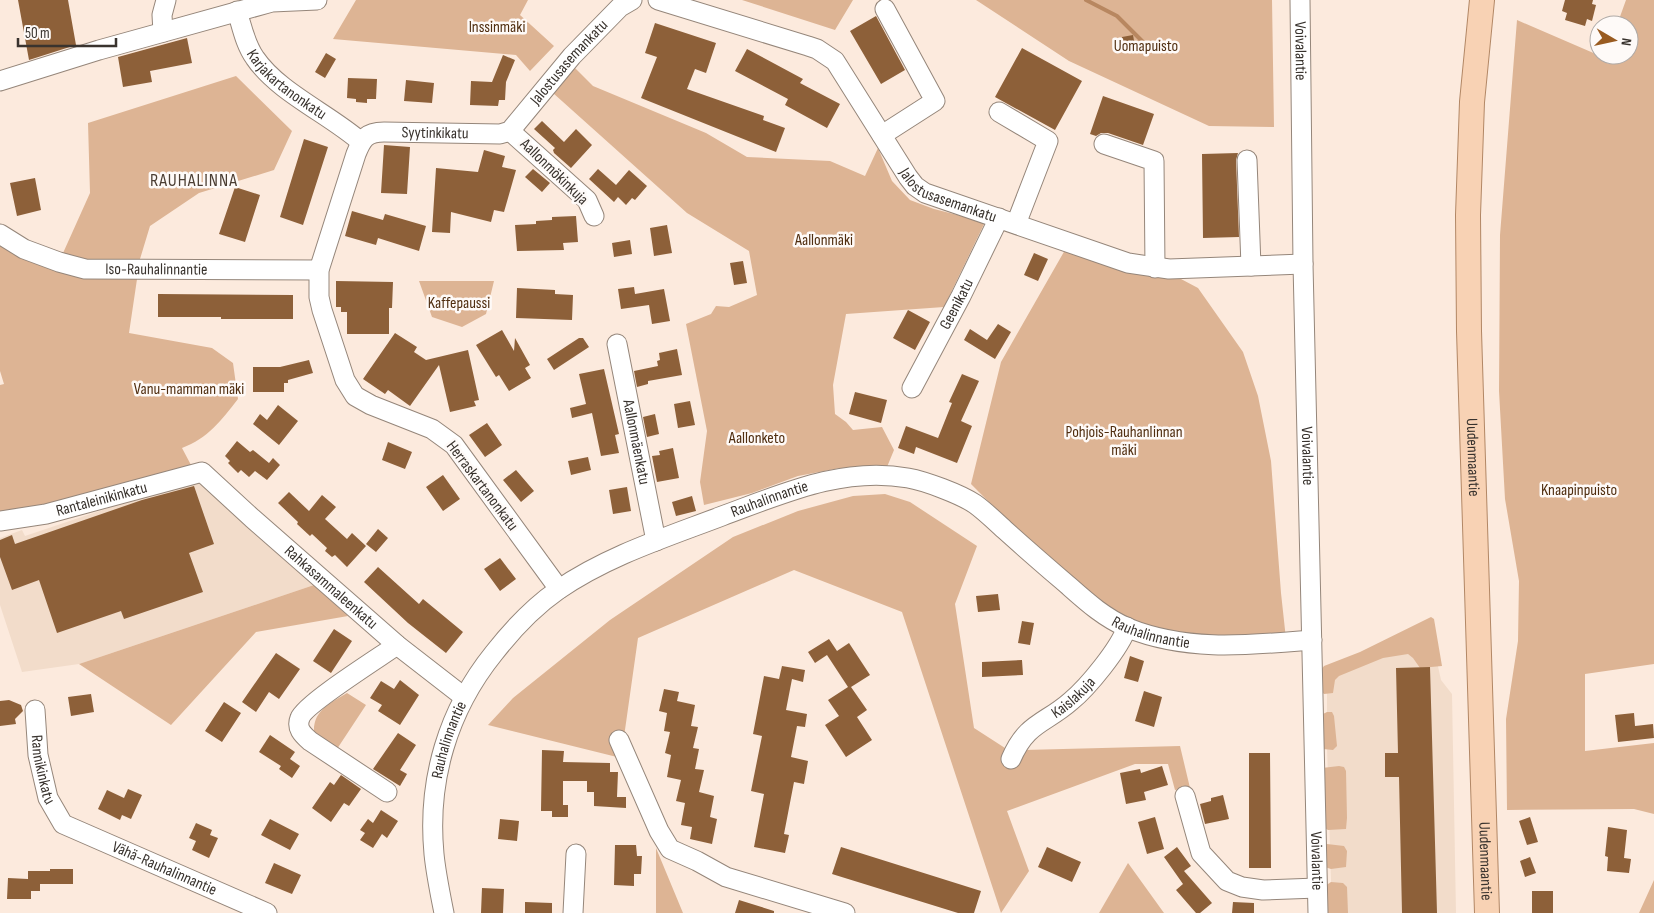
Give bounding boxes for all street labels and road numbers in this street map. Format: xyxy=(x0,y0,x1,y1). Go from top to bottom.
street label: Jalostusasemankatu xyxy=(525,16,612,109)
street label: Voivalantie xyxy=(1291,21,1310,81)
street label: Karjakartanonkatu xyxy=(242,46,330,124)
street label: Syytinkikatu xyxy=(401,123,469,143)
street label: Aallonmökinkuja xyxy=(515,134,592,209)
street label: Jalostusasemankatu xyxy=(895,164,999,226)
street label: Iso-Rauhalinnantie xyxy=(105,260,208,279)
street label: Geenikatu xyxy=(935,276,977,333)
street label: Aallonmäenkatu xyxy=(619,397,654,486)
street label: Uudenmaantie xyxy=(1462,418,1484,497)
street label: Voivalantie xyxy=(1297,426,1318,486)
street label: Herraskartanonkatu xyxy=(442,437,522,535)
street label: Rauhalinnantie xyxy=(728,477,810,521)
street label: Rantaleinikinkatu xyxy=(54,478,149,520)
street label: Rahkasammaleenkatu xyxy=(280,541,382,633)
street label: Rauhalinnantie xyxy=(1108,612,1191,652)
street label: Kaislakuja xyxy=(1048,673,1099,723)
street label: Rauhalinnantie xyxy=(427,698,471,780)
street label: Rannikinkatu xyxy=(27,734,59,808)
street label: Uudenmaantie xyxy=(1475,822,1496,901)
street label: Voivalantie xyxy=(1307,831,1327,890)
street label: Vähä-Rauhalinnantie xyxy=(109,837,220,899)

